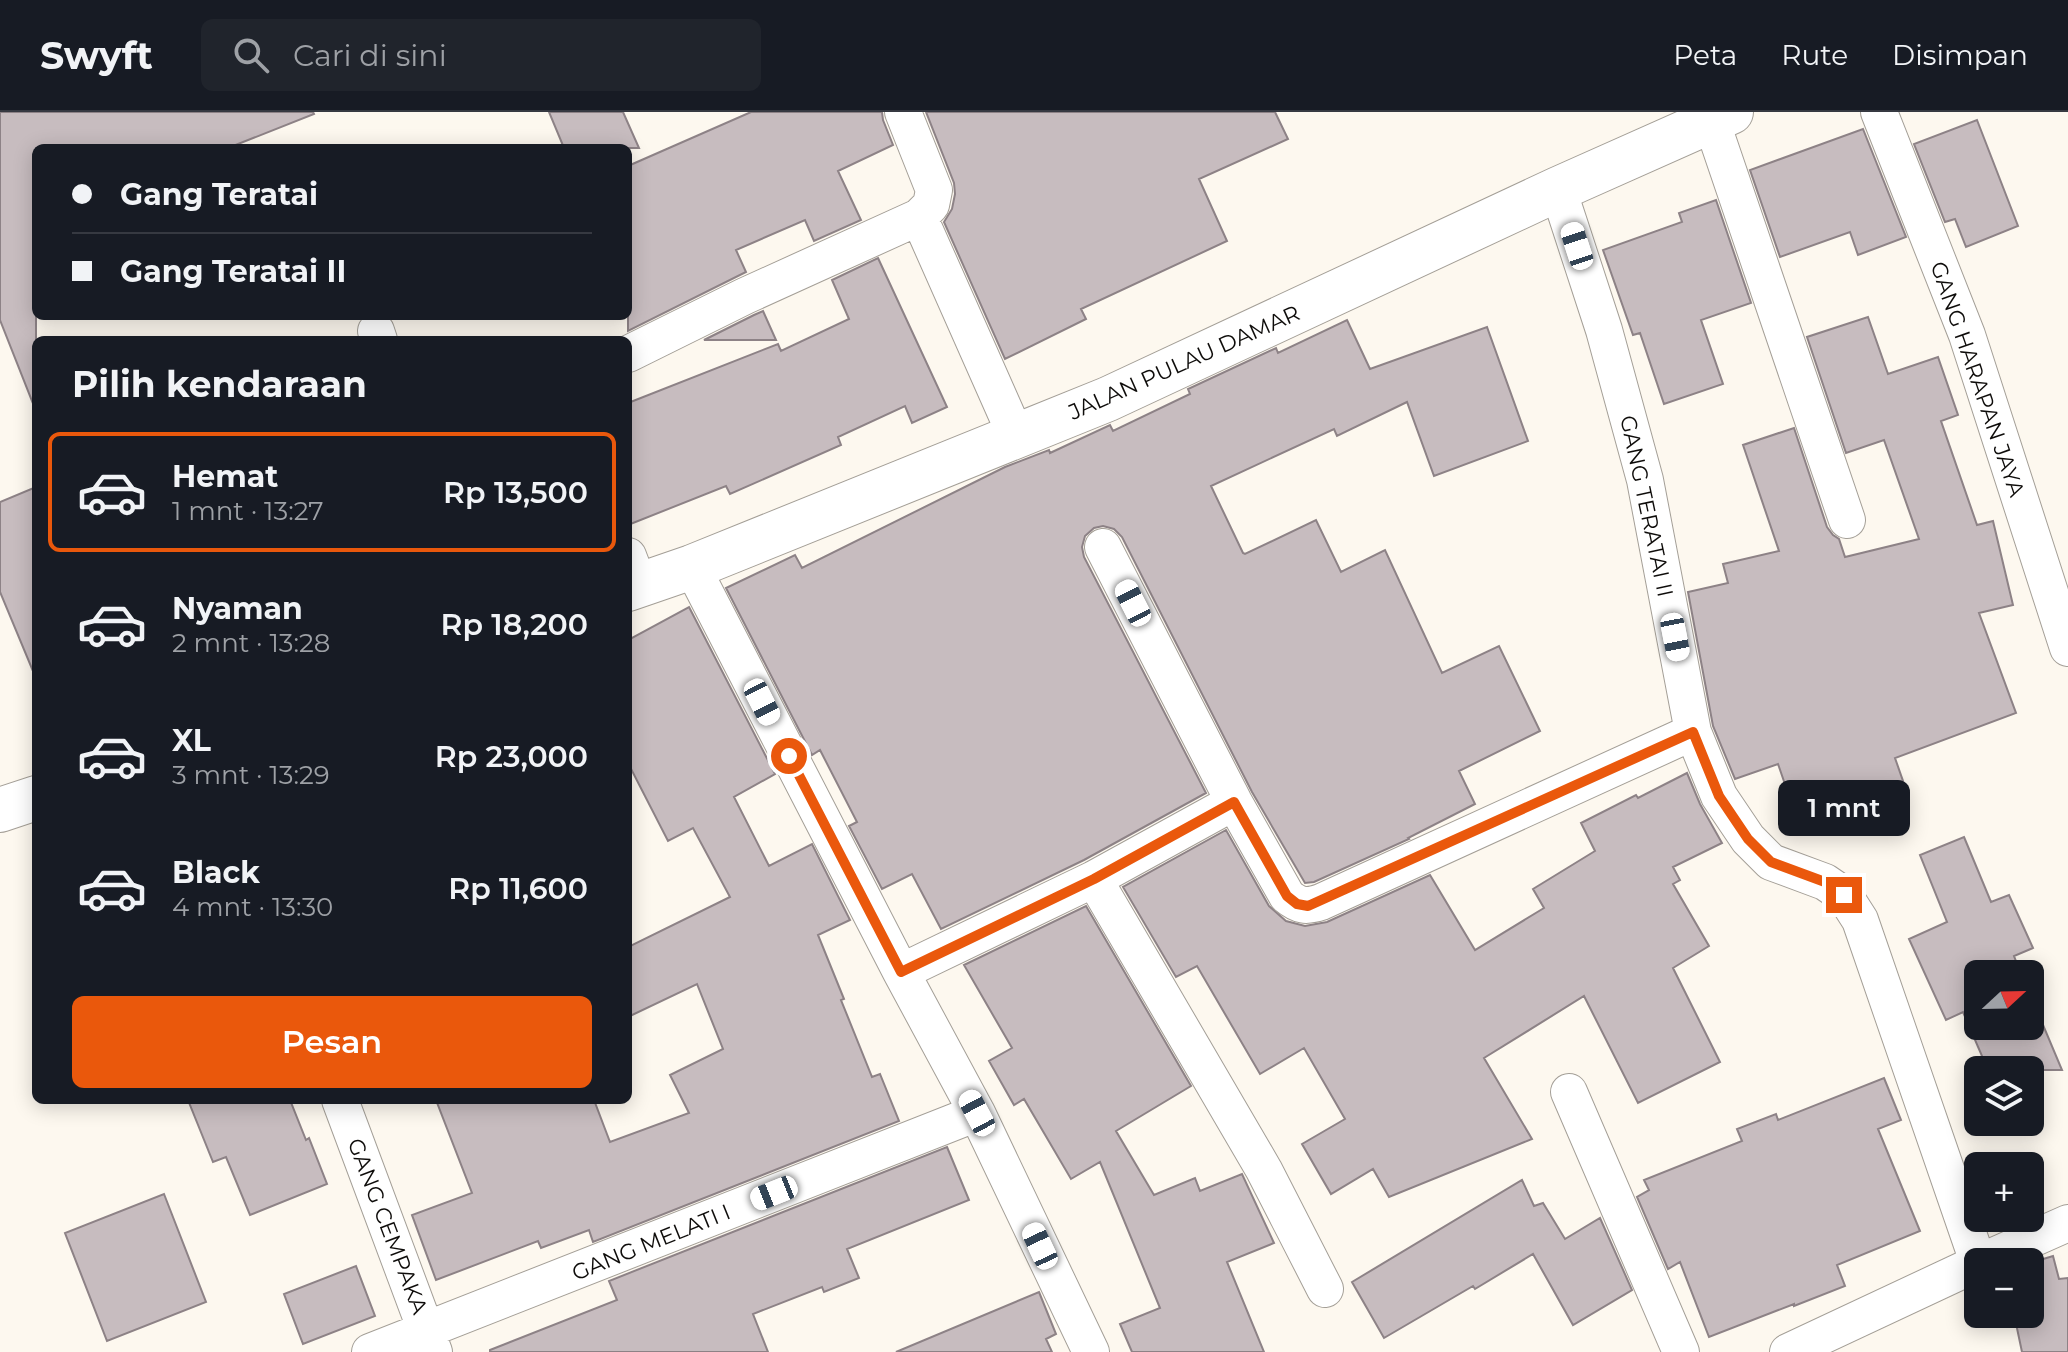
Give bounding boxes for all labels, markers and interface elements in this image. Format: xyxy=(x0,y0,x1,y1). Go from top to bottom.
search box xyxy=(201,19,761,91)
text: Swyft xyxy=(40,32,153,79)
icon: search xyxy=(229,33,273,77)
text: Cari di sini xyxy=(293,37,447,74)
text: Peta xyxy=(1673,38,1737,72)
text: Rute xyxy=(1781,38,1848,72)
text: Disimpan xyxy=(1892,38,2028,72)
text: Gang Teratai xyxy=(120,176,318,213)
car xyxy=(1558,219,1596,273)
text: Gang Teratai II xyxy=(120,253,346,290)
street label: GANG HARAPAN JAYA xyxy=(1925,258,2031,501)
street label: JALAN PULAU DAMAR xyxy=(1064,299,1304,426)
text: Pilih kendaraan xyxy=(72,362,367,406)
street label: GANG TERATAI II xyxy=(1614,413,1679,599)
icon: car xyxy=(76,456,148,528)
text: Hemat xyxy=(172,458,278,495)
text: Rp 13,500 xyxy=(443,474,588,511)
text: 1 mnt · 13:27 xyxy=(172,495,324,527)
car xyxy=(1111,576,1155,630)
icon: car xyxy=(76,588,148,660)
text: Nyaman xyxy=(172,590,303,627)
text: Rp 18,200 xyxy=(440,606,588,643)
car xyxy=(1659,611,1691,663)
text: 2 mnt · 13:28 xyxy=(172,627,330,659)
car xyxy=(740,675,784,729)
icon: car xyxy=(76,720,148,792)
text: XL xyxy=(172,722,211,759)
text: Rp 23,000 xyxy=(435,738,588,775)
route start xyxy=(771,738,807,774)
text: 3 mnt · 13:29 xyxy=(172,759,330,791)
callout: 1 mnt xyxy=(1778,779,1910,835)
text: 1 mnt xyxy=(1807,792,1881,824)
icon: car xyxy=(76,852,148,924)
text: Black xyxy=(172,854,260,891)
text: Rp 11,600 xyxy=(448,870,588,907)
route end xyxy=(1826,877,1862,913)
text: 4 mnt · 13:30 xyxy=(172,891,333,923)
north arrow xyxy=(1964,960,2044,1040)
map controls xyxy=(1964,960,2044,1328)
button: Pesan xyxy=(72,996,592,1088)
button: layers xyxy=(1964,1056,2044,1136)
car xyxy=(955,1086,999,1140)
street label: GANG CEMPAKA xyxy=(342,1134,434,1318)
button: + xyxy=(1964,1152,2044,1232)
car xyxy=(747,1173,801,1213)
street label: GANG MELATI I xyxy=(568,1198,735,1287)
car xyxy=(1019,1219,1061,1273)
button: − xyxy=(1964,1248,2044,1328)

